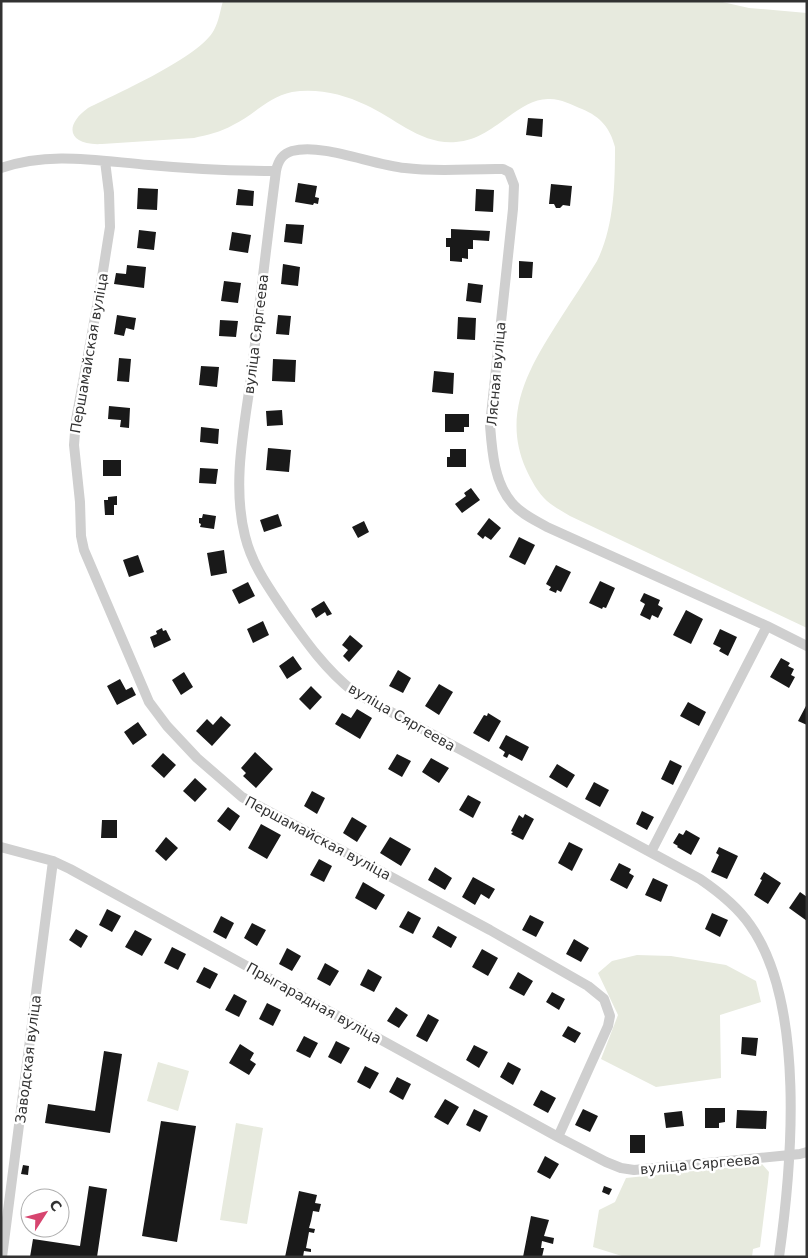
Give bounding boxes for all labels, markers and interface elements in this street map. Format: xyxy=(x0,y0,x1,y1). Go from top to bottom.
street label: Першамайская вуліца xyxy=(67,271,111,435)
street label: вуліца Сяргеева xyxy=(241,273,271,395)
street label: Лясная вуліца xyxy=(483,321,509,427)
street label: вуліца Сяргеева xyxy=(346,680,458,754)
street label: Першамайская вуліца xyxy=(242,793,394,883)
street label: Прыгарадная вуліца xyxy=(244,959,384,1047)
street label: Заводская вуліца xyxy=(12,994,44,1124)
street label: вуліца Сяргеева xyxy=(639,1151,761,1177)
north arrow xyxy=(20,1188,70,1238)
text: С xyxy=(46,1196,65,1214)

